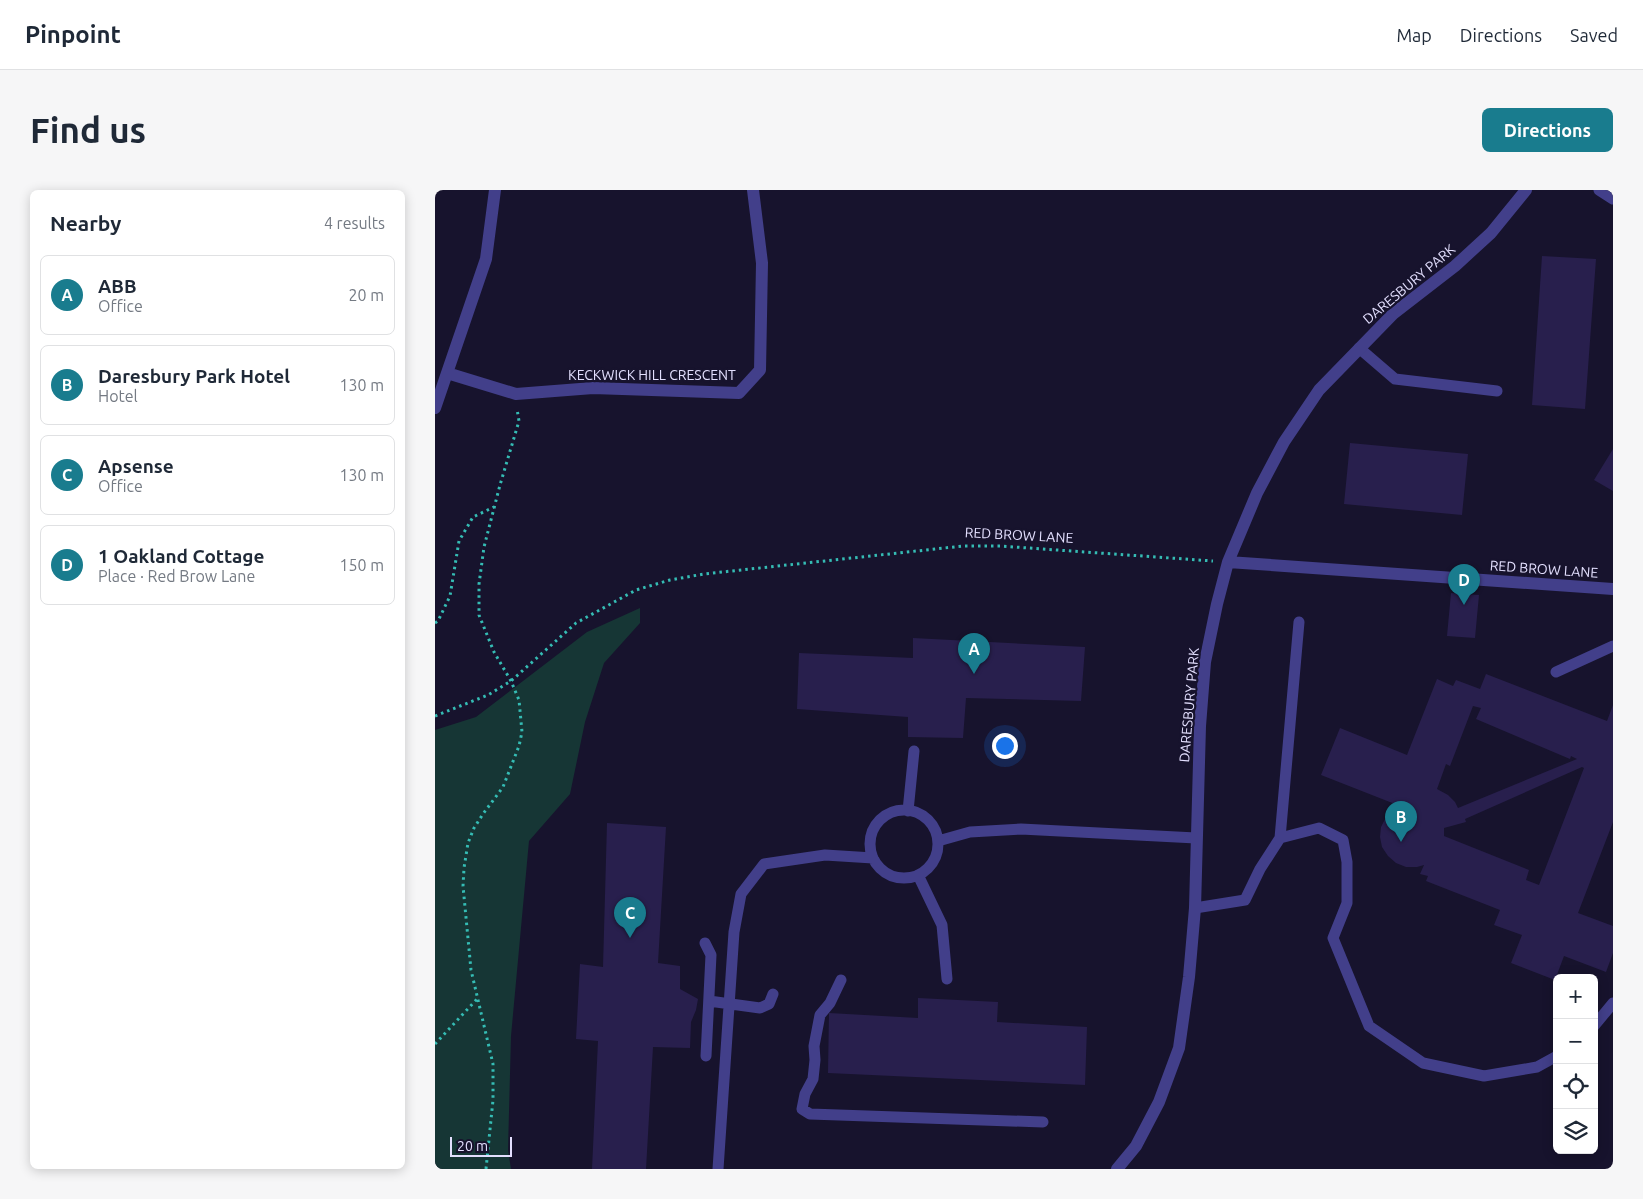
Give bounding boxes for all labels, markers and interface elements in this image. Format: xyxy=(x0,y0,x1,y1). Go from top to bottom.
text: Pinpoint xyxy=(25,21,121,48)
text: Map xyxy=(1396,25,1432,45)
text: Directions xyxy=(1460,25,1542,45)
text: Saved xyxy=(1570,25,1618,45)
button: Directions xyxy=(1482,108,1613,152)
text: Find us xyxy=(30,110,146,150)
text: Nearby xyxy=(50,211,121,235)
text: 4 results xyxy=(324,214,385,232)
street label: DARESBURY PARK xyxy=(1360,241,1459,327)
text: ABB xyxy=(98,275,137,297)
text: A xyxy=(61,286,73,304)
text: 20 m xyxy=(348,286,384,304)
text: Office xyxy=(98,297,143,315)
text: Daresbury Park Hotel xyxy=(98,365,290,387)
street label: KECKWICK HILL CRESCENT xyxy=(568,367,736,383)
text: B xyxy=(62,376,72,394)
text: 130 m xyxy=(339,376,384,394)
text: Hotel xyxy=(98,387,138,405)
text: Apsense xyxy=(98,455,174,477)
text: C xyxy=(62,466,72,484)
text: 130 m xyxy=(339,466,384,484)
text: Office xyxy=(98,477,143,495)
street label: RED BROW LANE xyxy=(964,524,1074,546)
text: 1 Oakland Cottage xyxy=(98,545,264,567)
text: D xyxy=(61,556,73,574)
text: 150 m xyxy=(339,556,384,574)
street label: RED BROW LANE xyxy=(1489,557,1599,581)
pin: D xyxy=(1448,564,1480,605)
text: Place · Red Brow Lane xyxy=(98,567,255,585)
pin: A xyxy=(958,633,990,674)
street label: DARESBURY PARK xyxy=(1176,646,1202,763)
your location xyxy=(992,733,1018,759)
pin: B xyxy=(1385,801,1417,842)
pin: C xyxy=(614,897,646,938)
map controls xyxy=(1553,974,1598,1154)
button: + xyxy=(1553,974,1598,1019)
button: − xyxy=(1553,1019,1598,1064)
button: locate xyxy=(1553,1064,1598,1109)
button: layers xyxy=(1553,1109,1598,1154)
scale bar xyxy=(450,1134,513,1157)
text: 20 m xyxy=(457,1138,488,1154)

